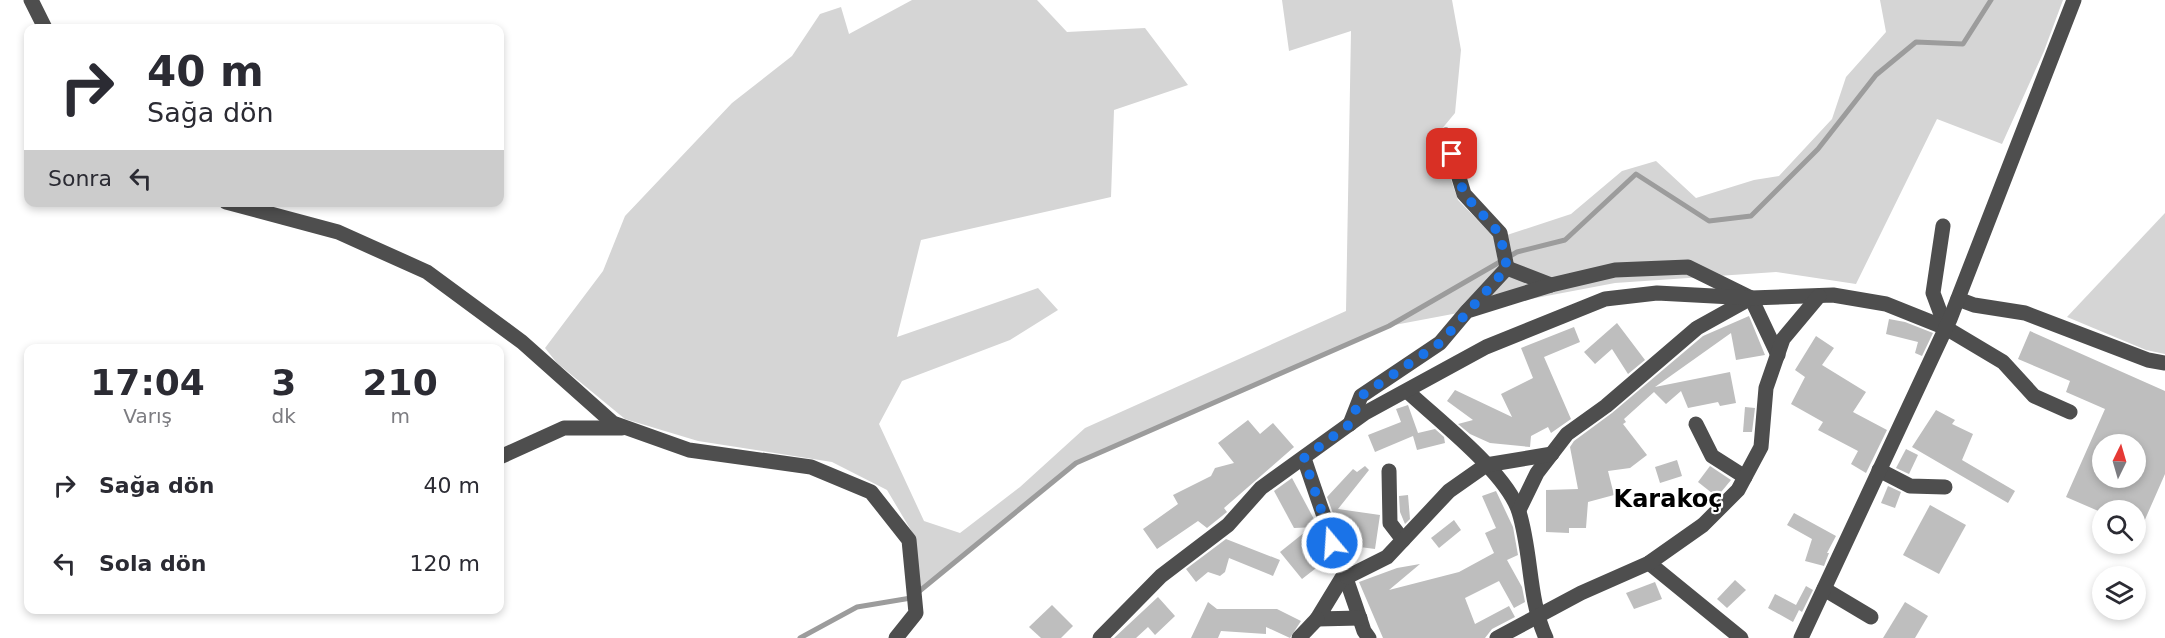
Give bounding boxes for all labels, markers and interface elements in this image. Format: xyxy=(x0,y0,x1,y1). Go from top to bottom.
text: 40 m xyxy=(147,47,264,96)
icon: right xyxy=(48,48,126,126)
text: Sağa dön xyxy=(147,97,274,128)
pin xyxy=(1426,128,1477,179)
icon: arrive xyxy=(1435,137,1468,170)
icon: left xyxy=(124,162,157,195)
text: Sonra xyxy=(48,166,112,191)
text: 17:04 xyxy=(90,362,205,403)
text: 3 xyxy=(271,362,296,403)
text: 210 xyxy=(363,362,438,403)
text: Varış xyxy=(123,404,172,428)
text: dk xyxy=(272,404,296,428)
text: m xyxy=(390,404,410,428)
north arrow xyxy=(2092,434,2146,488)
map controls xyxy=(2092,434,2146,620)
icon: right xyxy=(48,469,81,502)
text: Sağa dön xyxy=(99,473,214,498)
text: 40 m xyxy=(424,473,480,498)
district label: Karakoç xyxy=(1614,485,1722,513)
button: search xyxy=(2092,500,2146,554)
position arrow xyxy=(1300,511,1364,575)
icon: left xyxy=(48,547,81,580)
text: Sola dön xyxy=(99,551,207,576)
text: 120 m xyxy=(410,551,480,576)
button: layers xyxy=(2092,566,2146,620)

